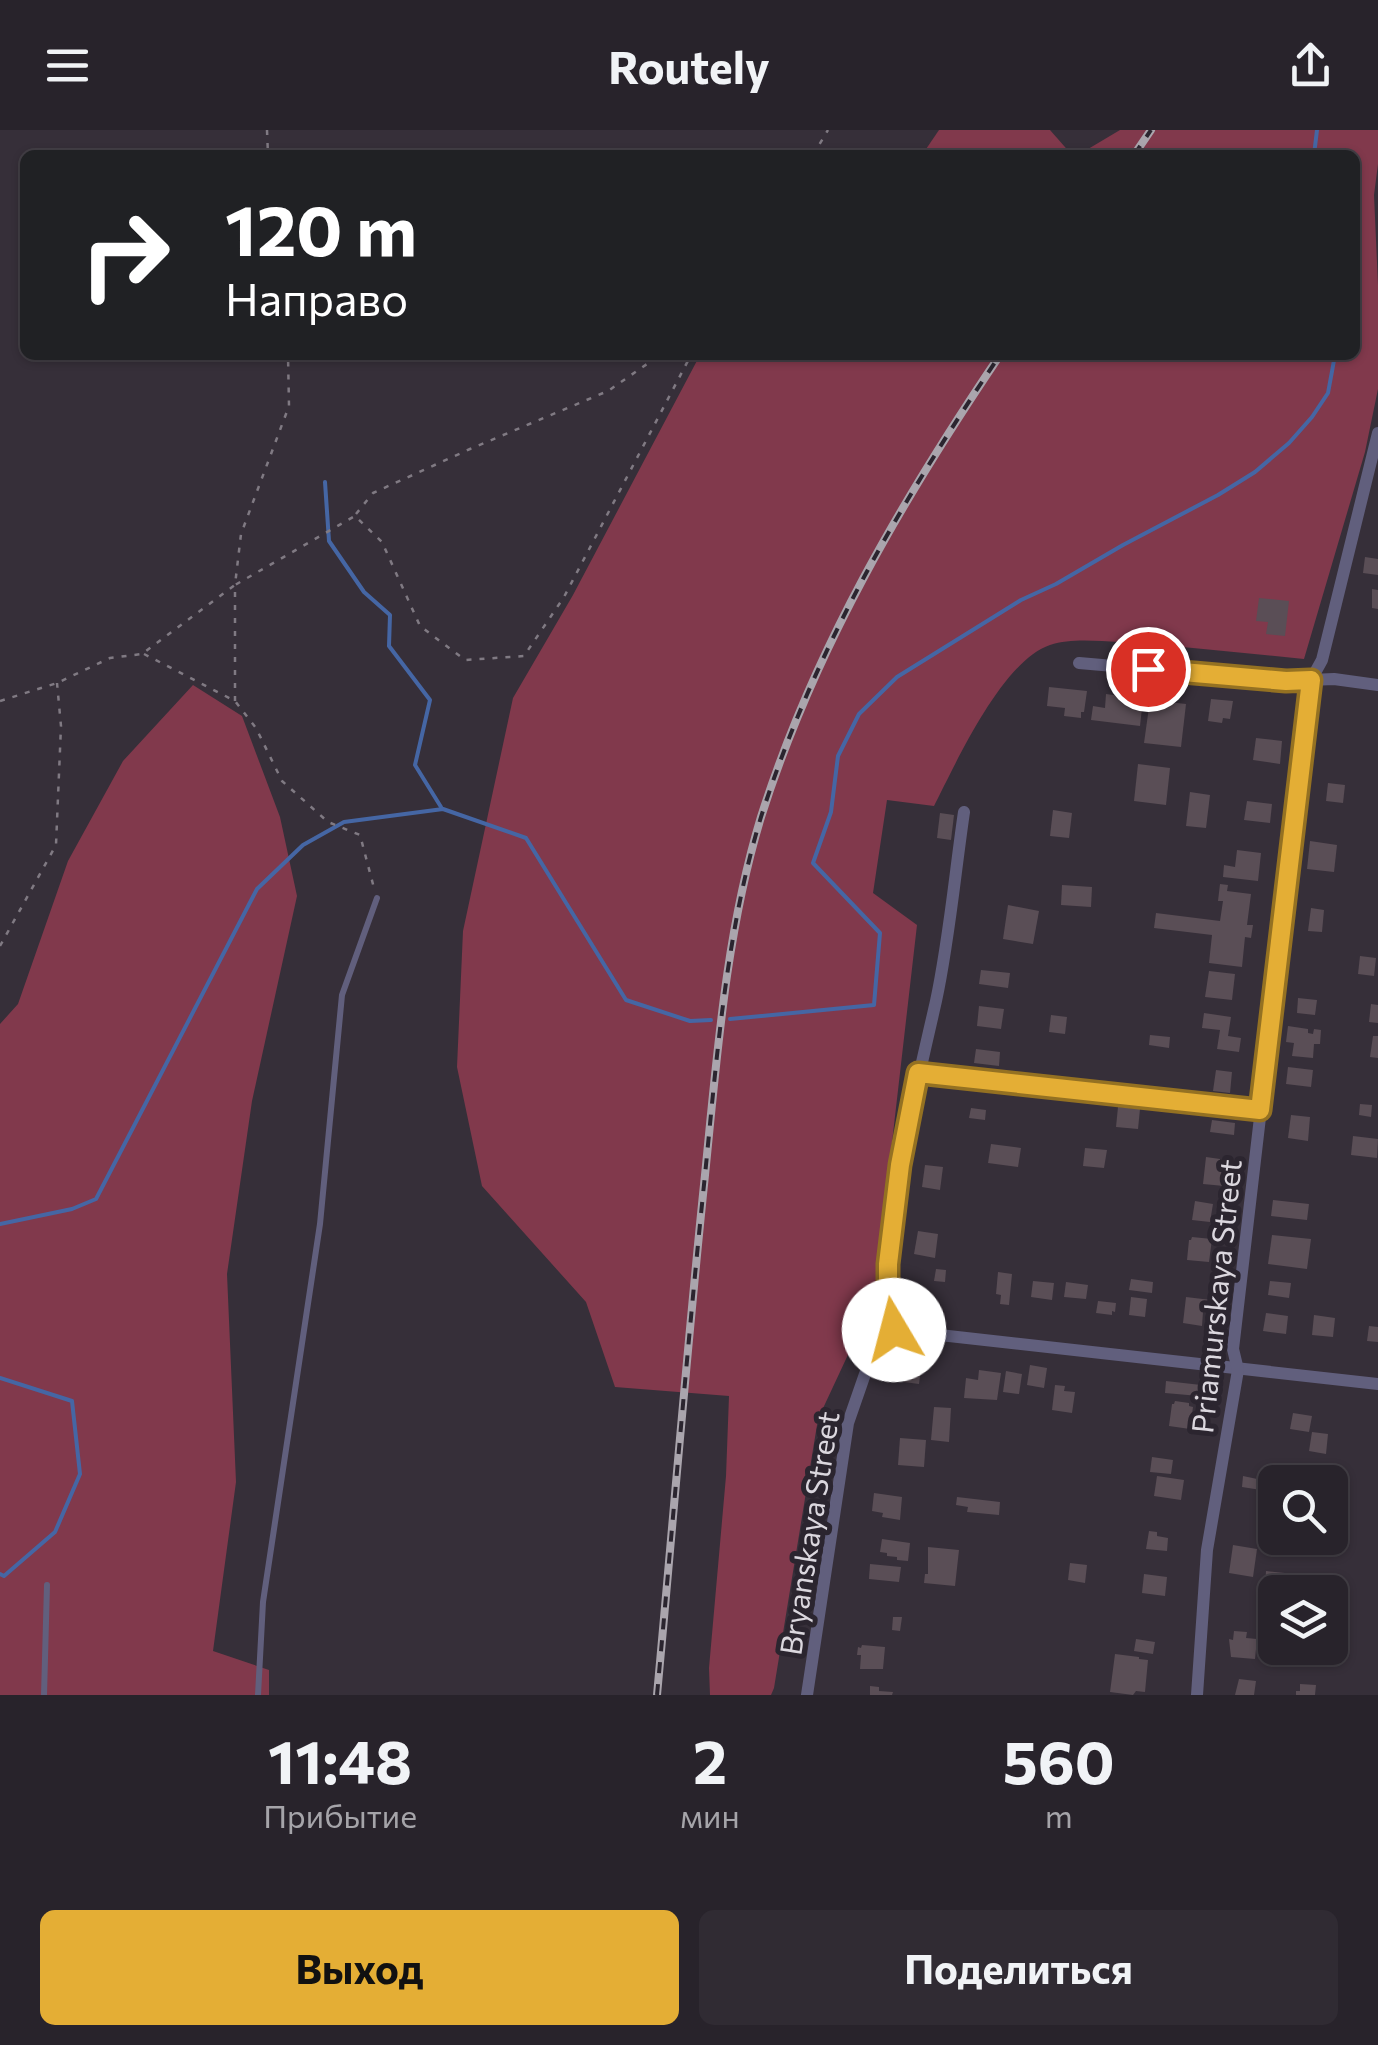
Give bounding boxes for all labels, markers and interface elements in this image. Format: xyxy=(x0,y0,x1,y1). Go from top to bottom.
icon: menu xyxy=(40,38,95,93)
text: Routely xyxy=(608,38,770,93)
icon: share xyxy=(1283,38,1338,93)
text: 120 m xyxy=(225,185,417,270)
icon: right xyxy=(60,190,190,320)
text: Направо xyxy=(225,270,408,325)
pin xyxy=(1106,627,1191,712)
icon: arrive xyxy=(1121,642,1176,697)
street label: Priamurskaya Street xyxy=(1182,1157,1248,1435)
position arrow xyxy=(842,1278,946,1382)
street label: Bryanskaya Street xyxy=(770,1409,846,1657)
map controls xyxy=(1258,1465,1348,1665)
button: search xyxy=(1258,1465,1348,1555)
button: layers xyxy=(1258,1575,1348,1665)
text: 11:48 xyxy=(268,1723,412,1796)
text: 2 xyxy=(693,1723,727,1796)
text: 560 xyxy=(1003,1723,1115,1796)
text: Прибытие xyxy=(263,1795,417,1835)
text: мин xyxy=(680,1795,740,1835)
text: m xyxy=(1045,1795,1073,1835)
button: Выход xyxy=(40,1910,679,2025)
button: Поделиться xyxy=(699,1910,1338,2025)

